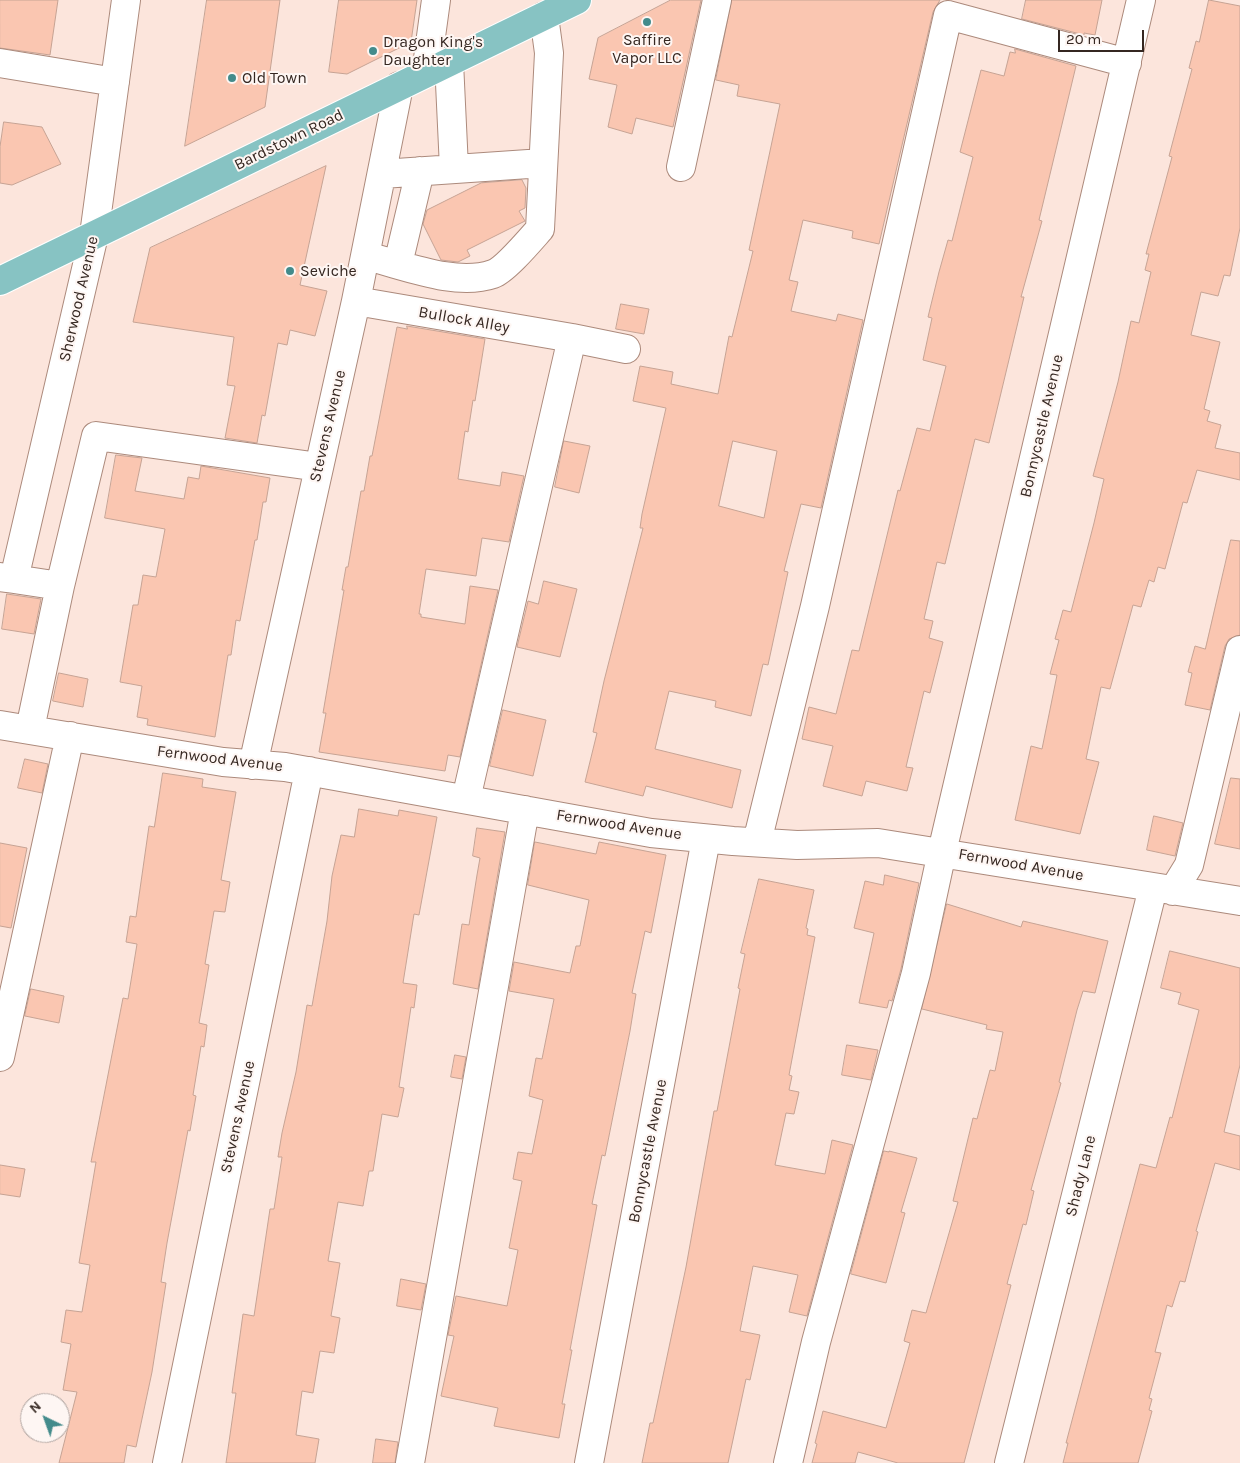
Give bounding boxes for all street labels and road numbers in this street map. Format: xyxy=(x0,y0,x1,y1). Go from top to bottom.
street label: Bardstown Road xyxy=(231,105,347,175)
street label: Sherwood Avenue xyxy=(55,234,103,364)
street label: Bullock Alley xyxy=(417,303,511,337)
street label: Bonnycastle Avenue xyxy=(1016,353,1068,499)
street label: Stevens Avenue xyxy=(306,368,350,484)
street label: Fernwood Avenue xyxy=(156,742,284,776)
street label: Fernwood Avenue xyxy=(555,806,683,844)
street label: Fernwood Avenue xyxy=(957,845,1085,885)
street label: Stevens Avenue xyxy=(217,1059,259,1175)
street label: Bonnycastle Avenue xyxy=(625,1077,671,1225)
street label: Shady Lane xyxy=(1062,1133,1100,1219)

